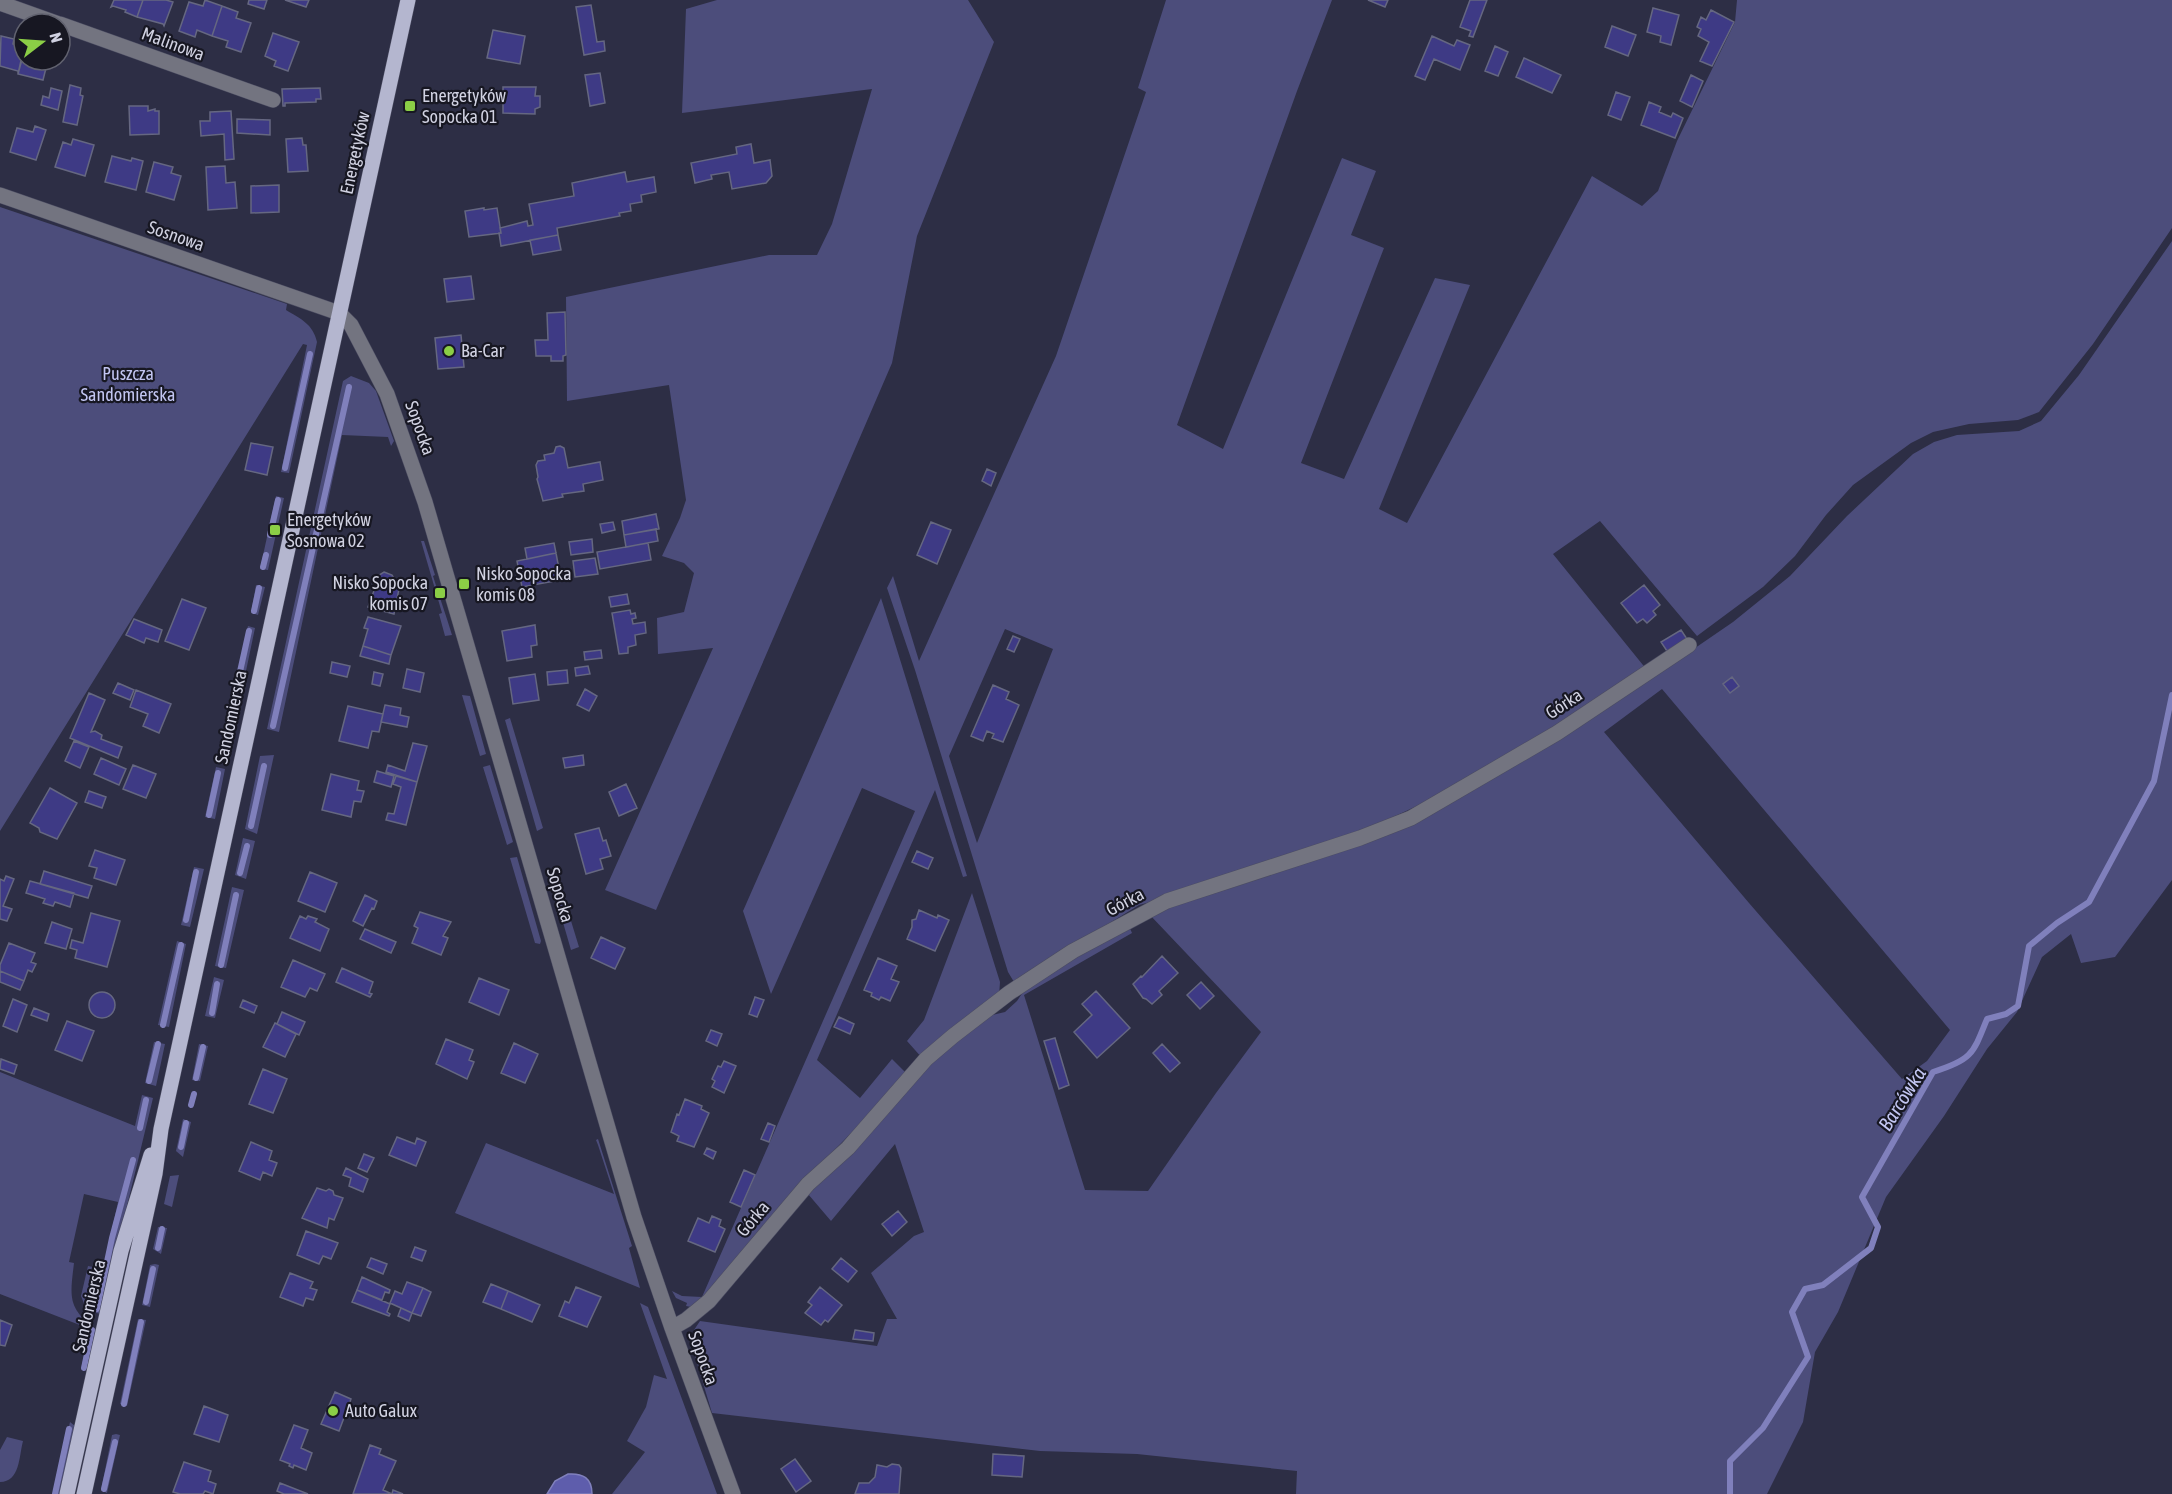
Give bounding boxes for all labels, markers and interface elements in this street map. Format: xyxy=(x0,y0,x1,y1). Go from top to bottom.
north arrow xyxy=(12,12,72,72)
street label: Malinowa xyxy=(139,22,207,65)
text: N xyxy=(46,30,66,45)
place label: Energetyków Sopocka 01 xyxy=(422,85,506,127)
marker: Energetyków Sopocka 01 xyxy=(403,99,417,113)
street label: Energetyków xyxy=(335,109,374,196)
street label: Sosnowa xyxy=(145,216,207,255)
place label: Ba-Car xyxy=(461,340,505,361)
marker: Ba-Car xyxy=(442,344,456,358)
park label: Puszcza Sandomierska xyxy=(81,363,175,405)
street label: Sopocka xyxy=(401,398,440,458)
place label: Energetyków Sosnowa 02 xyxy=(287,509,371,551)
marker: Energetyków Sosnowa 02 xyxy=(268,523,282,537)
place label: Nisko Sopocka komis 08 xyxy=(476,563,572,605)
place label: Nisko Sopocka komis 07 xyxy=(332,572,428,614)
marker: Nisko Sopocka komis 08 xyxy=(457,577,471,591)
marker: Nisko Sopocka komis 07 xyxy=(433,586,447,600)
street label: Sandomierska xyxy=(210,668,251,765)
street label: Górka xyxy=(1541,684,1586,723)
street label: Sopocka xyxy=(543,865,578,925)
street label: Górka xyxy=(1102,883,1147,920)
water label: Barcówka xyxy=(1873,1063,1930,1135)
street label: Górka xyxy=(732,1197,773,1241)
street label: Sandomierska xyxy=(68,1257,109,1354)
street label: Sopocka xyxy=(684,1328,723,1388)
place label: Auto Galux xyxy=(345,1400,417,1421)
marker: Auto Galux xyxy=(326,1404,340,1418)

